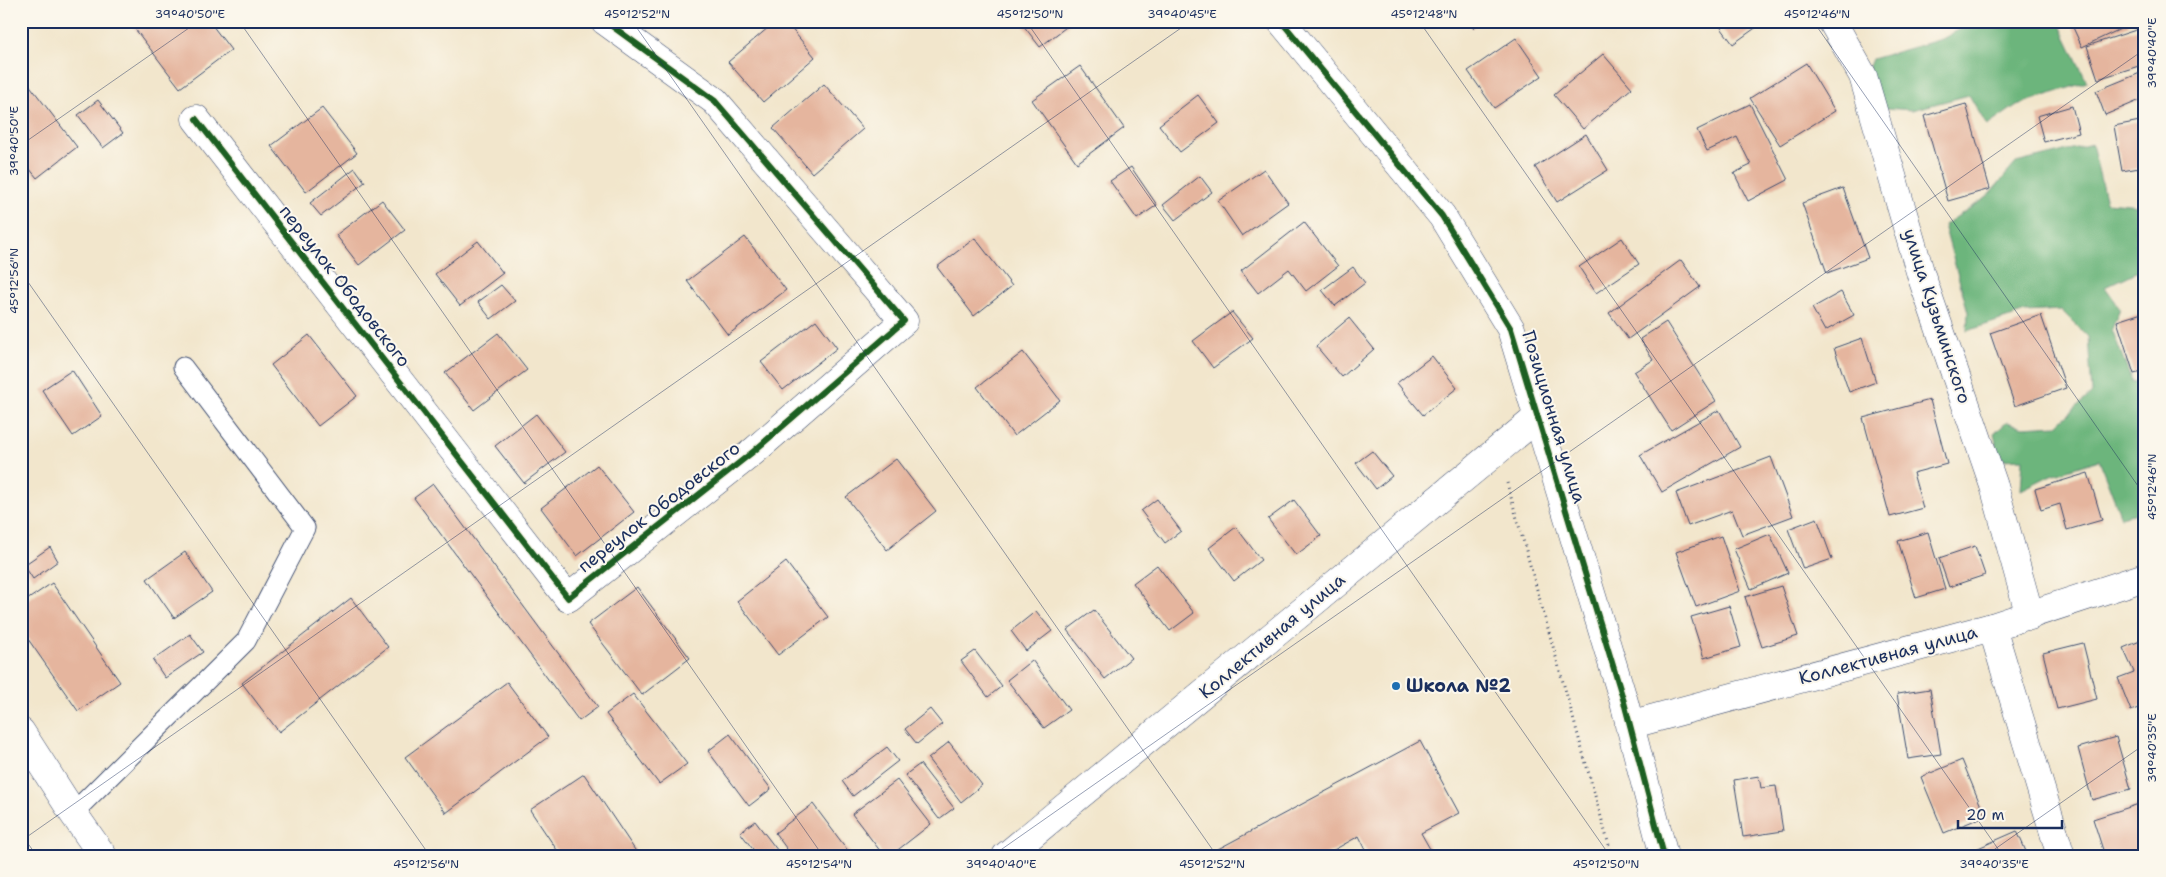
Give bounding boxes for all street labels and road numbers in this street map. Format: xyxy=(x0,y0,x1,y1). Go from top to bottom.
street label: переулок Ободовского xyxy=(274,200,416,372)
street label: улица Кузьминского xyxy=(1897,225,1977,407)
street label: Позиционная улица xyxy=(1516,328,1592,506)
street label: переулок Ободовского xyxy=(573,436,745,578)
street label: Коллективная улица xyxy=(1194,568,1350,704)
street label: Коллективная улица xyxy=(1796,620,1980,690)

